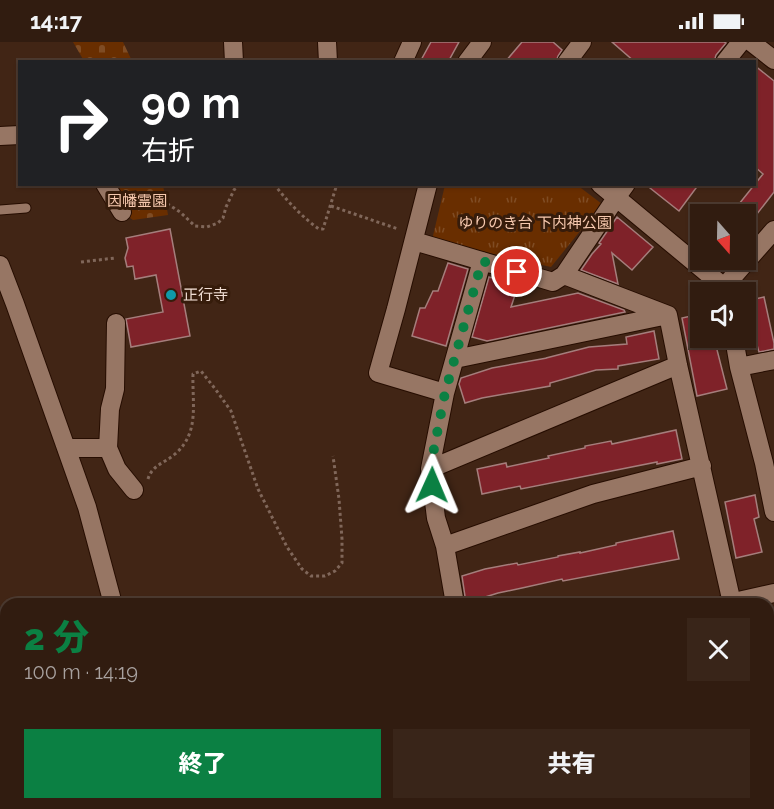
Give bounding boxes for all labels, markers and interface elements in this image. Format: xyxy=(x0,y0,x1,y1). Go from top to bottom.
text: 14:17 xyxy=(30,8,82,34)
text: 90 m xyxy=(141,79,241,128)
icon: right xyxy=(42,84,120,162)
text: 右折 xyxy=(141,135,195,166)
park label: 因幡霊園 xyxy=(107,192,167,210)
north arrow xyxy=(690,204,756,270)
map controls xyxy=(690,204,756,348)
park label: ゆりのき台 下内神公園 xyxy=(458,214,612,232)
pin xyxy=(491,246,542,297)
icon: arrive xyxy=(500,255,533,288)
button: sound xyxy=(690,282,756,348)
place label: 正行寺 xyxy=(183,286,228,304)
marker: 正行寺 xyxy=(164,288,178,302)
position arrow xyxy=(400,453,464,517)
text: 2 分 xyxy=(24,616,89,658)
button: close xyxy=(687,618,750,681)
text: 100 m · 14:19 xyxy=(24,660,138,684)
button: 終了 xyxy=(24,729,381,798)
button: 共有 xyxy=(393,729,750,798)

